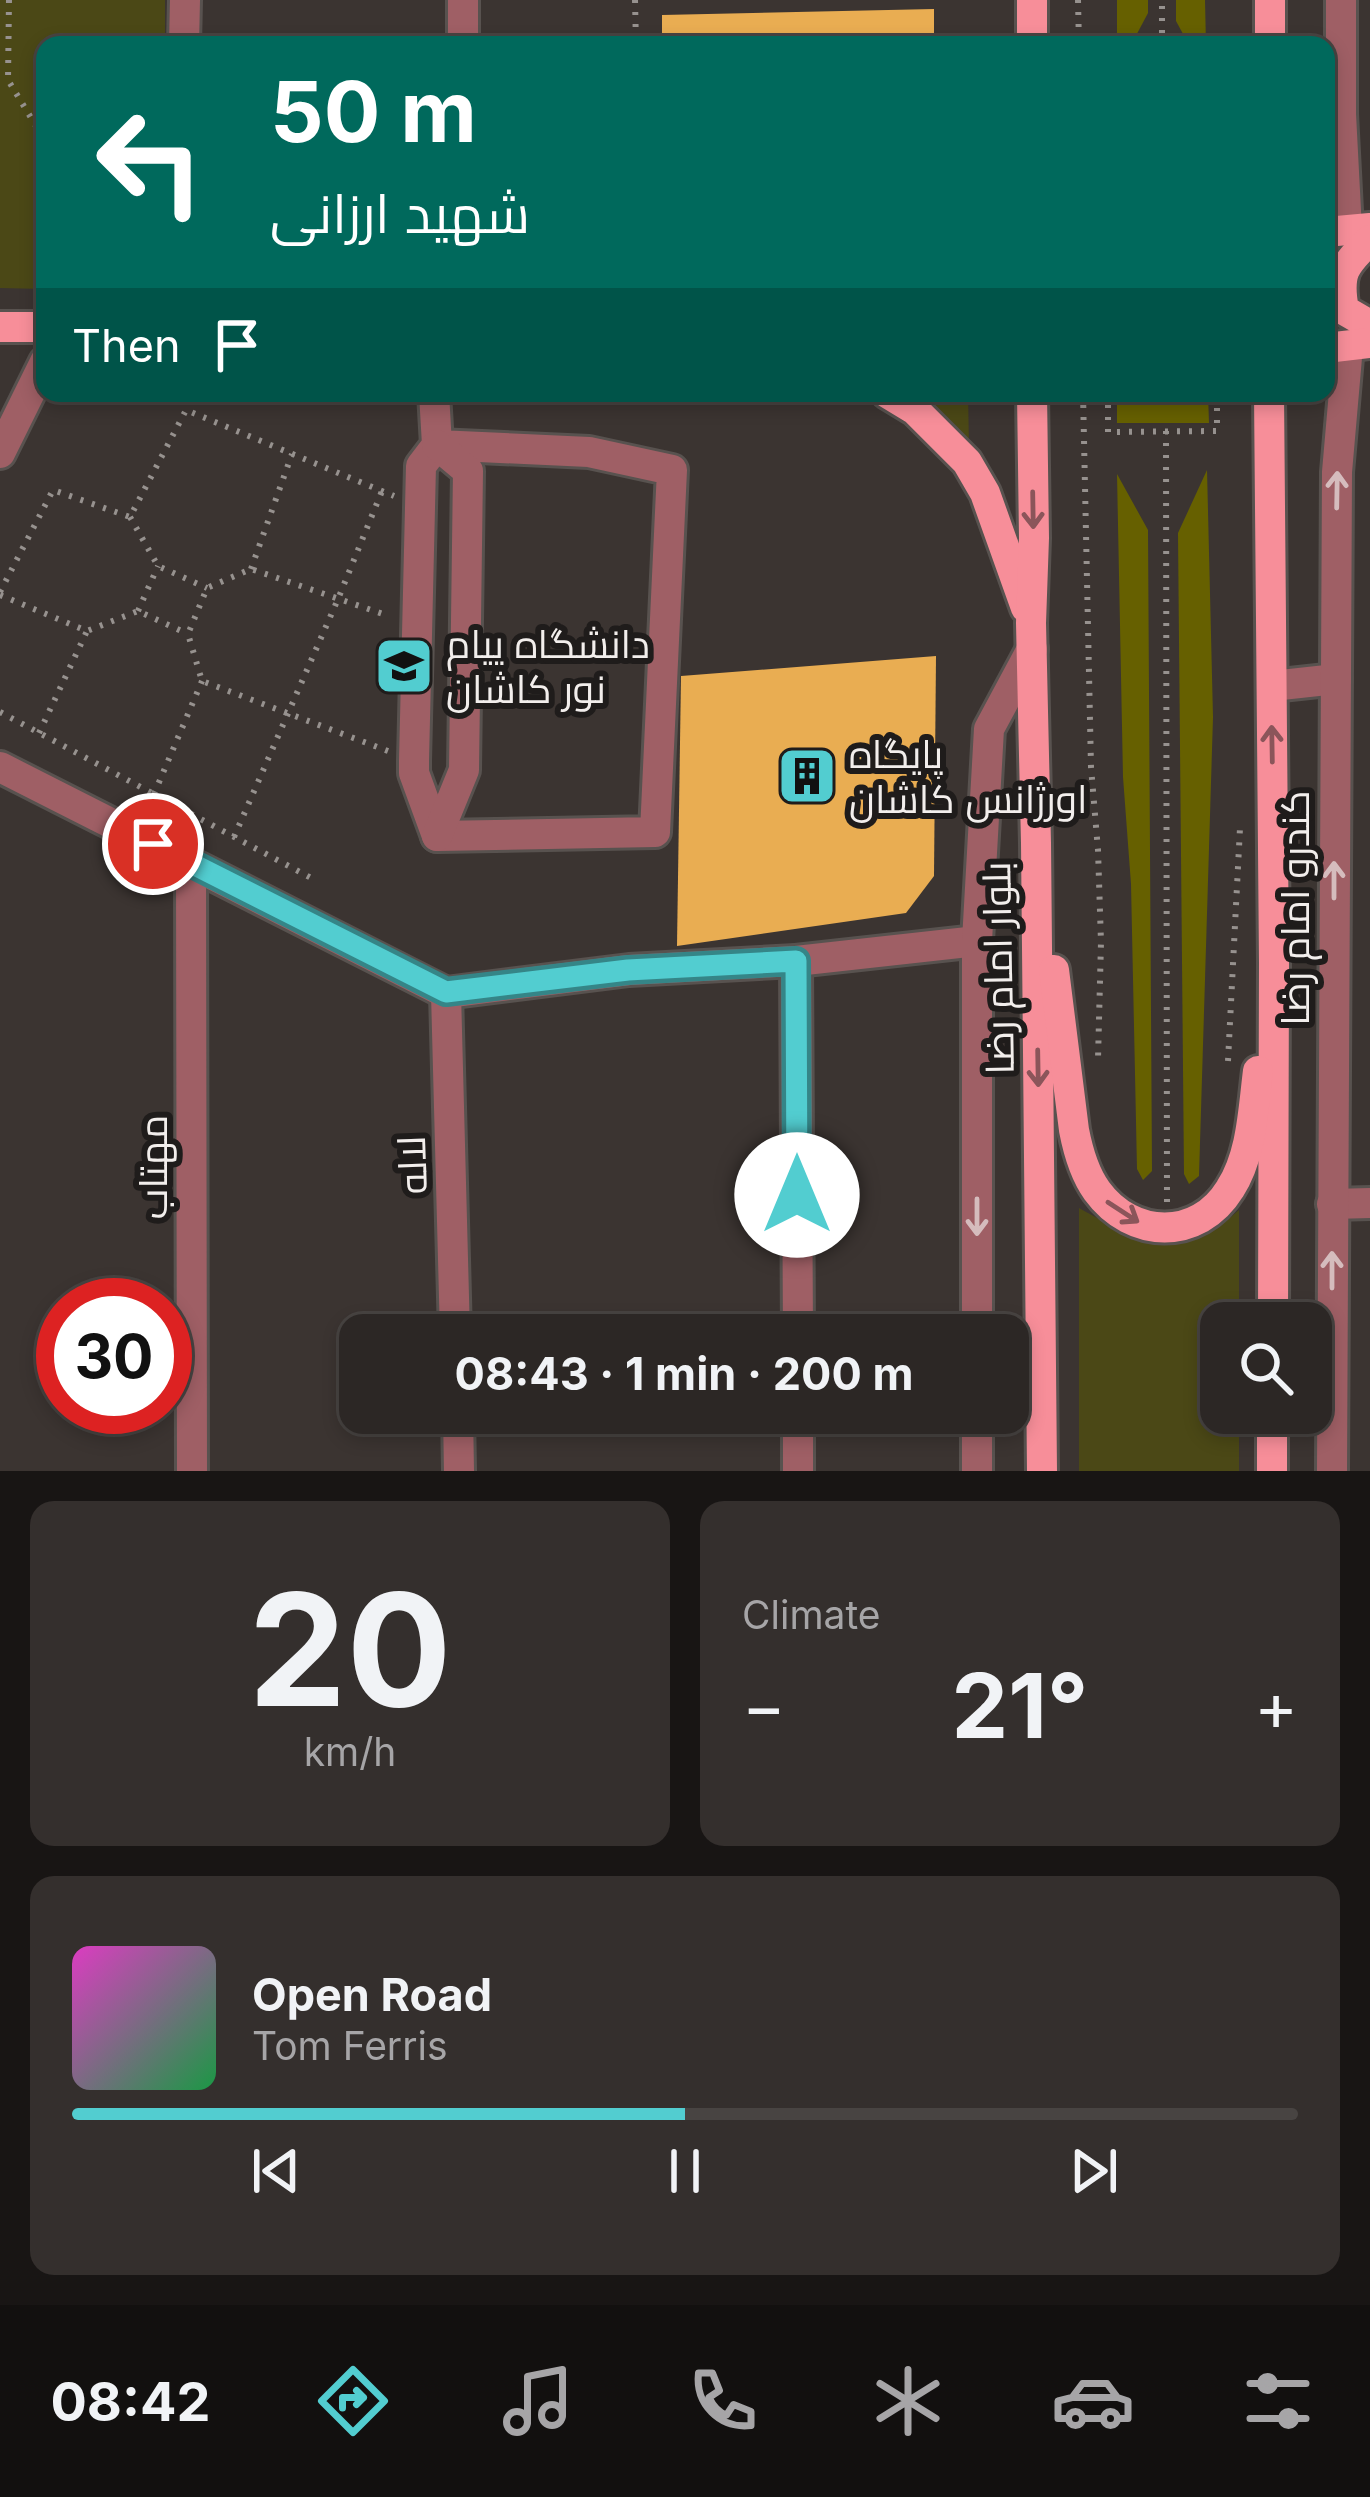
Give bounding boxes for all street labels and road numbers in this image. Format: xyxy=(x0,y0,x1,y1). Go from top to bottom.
street label: کندرو امام رضا xyxy=(1271,790,1322,1026)
street label: بلوار امام رضا xyxy=(972,861,1027,1075)
street label: مهتاب xyxy=(129,1115,177,1219)
street label: لاله xyxy=(387,1135,436,1195)

